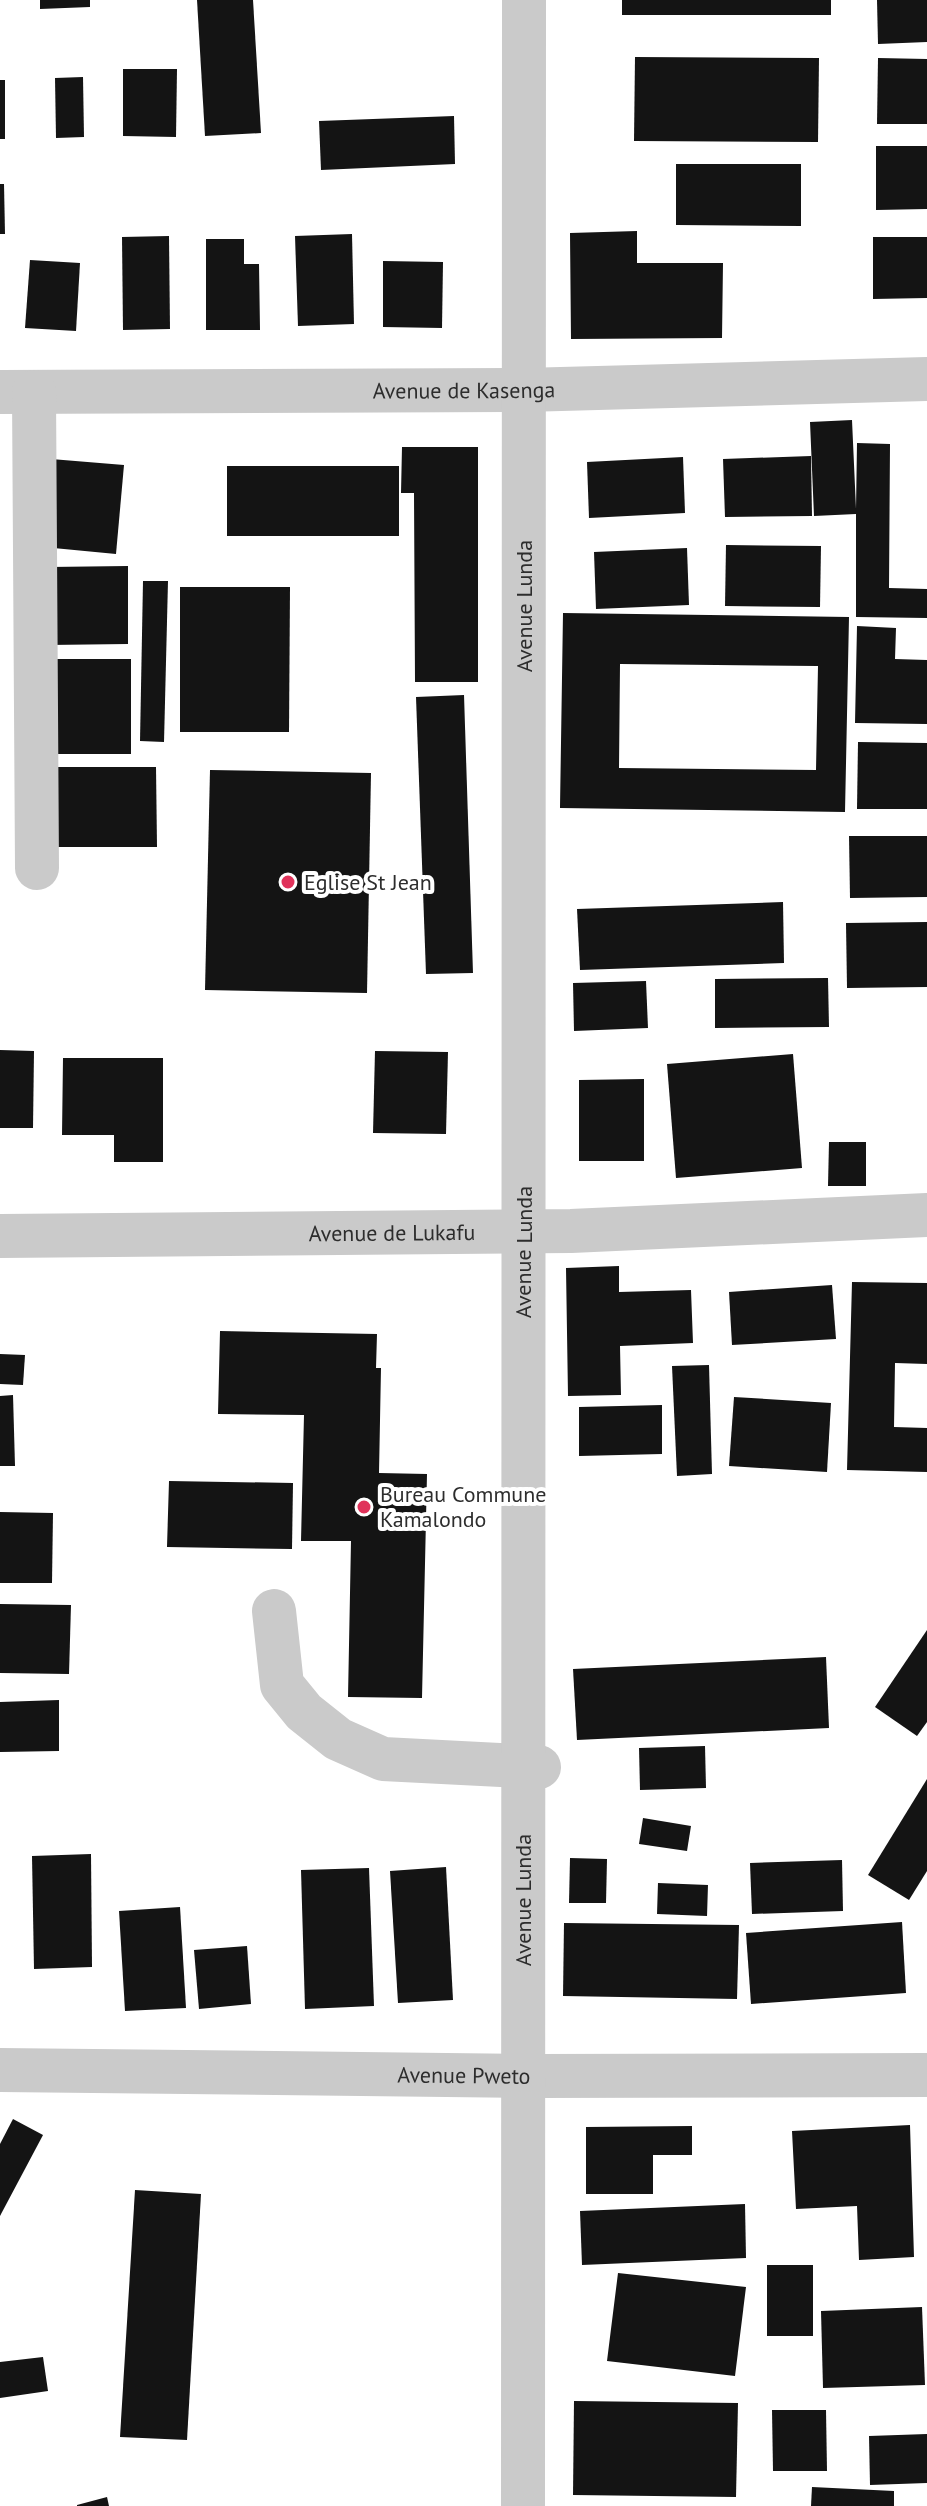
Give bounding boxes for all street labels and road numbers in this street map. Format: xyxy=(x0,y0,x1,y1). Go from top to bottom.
street label: Avenue de Kasenga xyxy=(373,375,556,405)
street label: Avenue Lunda xyxy=(510,540,538,672)
street label: Avenue Lunda xyxy=(509,1186,538,1318)
street label: Avenue de Lukafu xyxy=(309,1218,475,1247)
street label: Avenue Lunda xyxy=(509,1834,537,1966)
street label: Avenue Pweto xyxy=(397,2060,531,2090)

